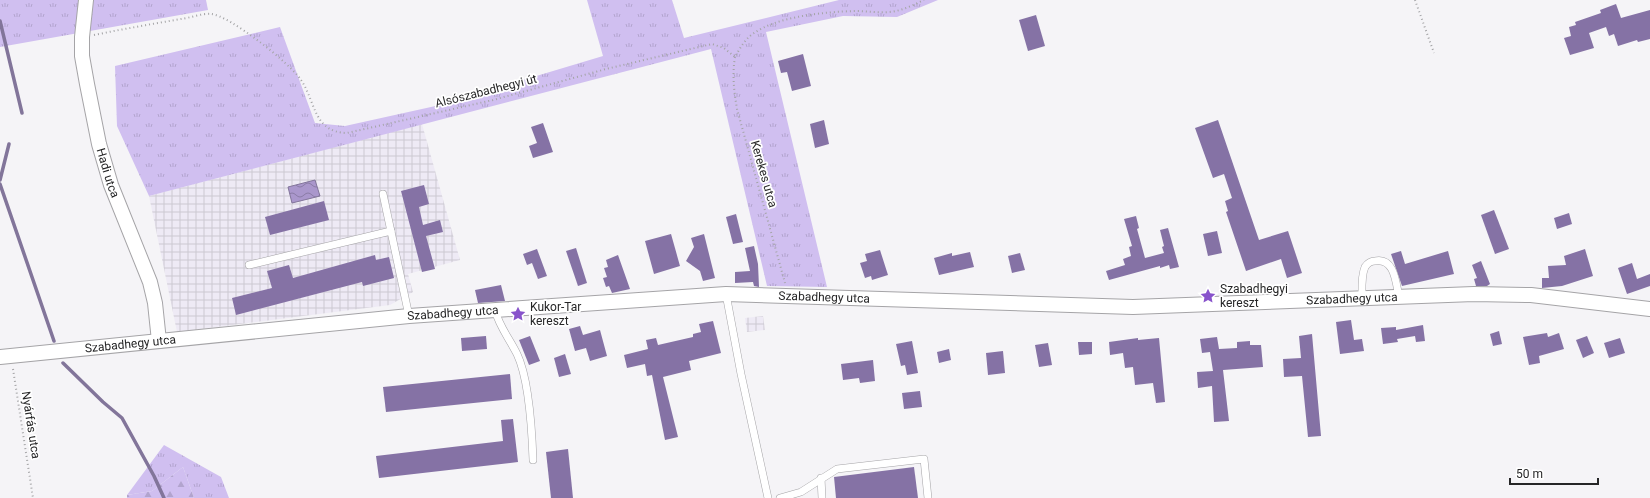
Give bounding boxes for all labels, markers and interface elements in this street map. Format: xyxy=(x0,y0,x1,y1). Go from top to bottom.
street label: Alsószabadhegyi út xyxy=(434,72,538,110)
street label: Kerekes utca xyxy=(748,139,780,209)
street label: Hadi utca xyxy=(94,146,122,200)
place label: Szabadhegyi kereszt xyxy=(1220,282,1288,310)
place icon: Szabadhegyi kereszt xyxy=(1199,287,1217,305)
street label: Szabadhegy utca xyxy=(778,289,870,306)
street label: Szabadhegy utca xyxy=(1306,290,1398,307)
place label: Kukor-Tar kereszt xyxy=(530,300,581,328)
street label: Szabadhegy utca xyxy=(407,303,499,323)
place icon: Kukor-Tar kereszt xyxy=(509,305,527,323)
street label: Szabadhegy utca xyxy=(84,332,177,355)
street label: Nyárfás utca xyxy=(19,390,43,460)
scale bar xyxy=(1510,460,1598,486)
text: 50 m xyxy=(1516,467,1543,481)

